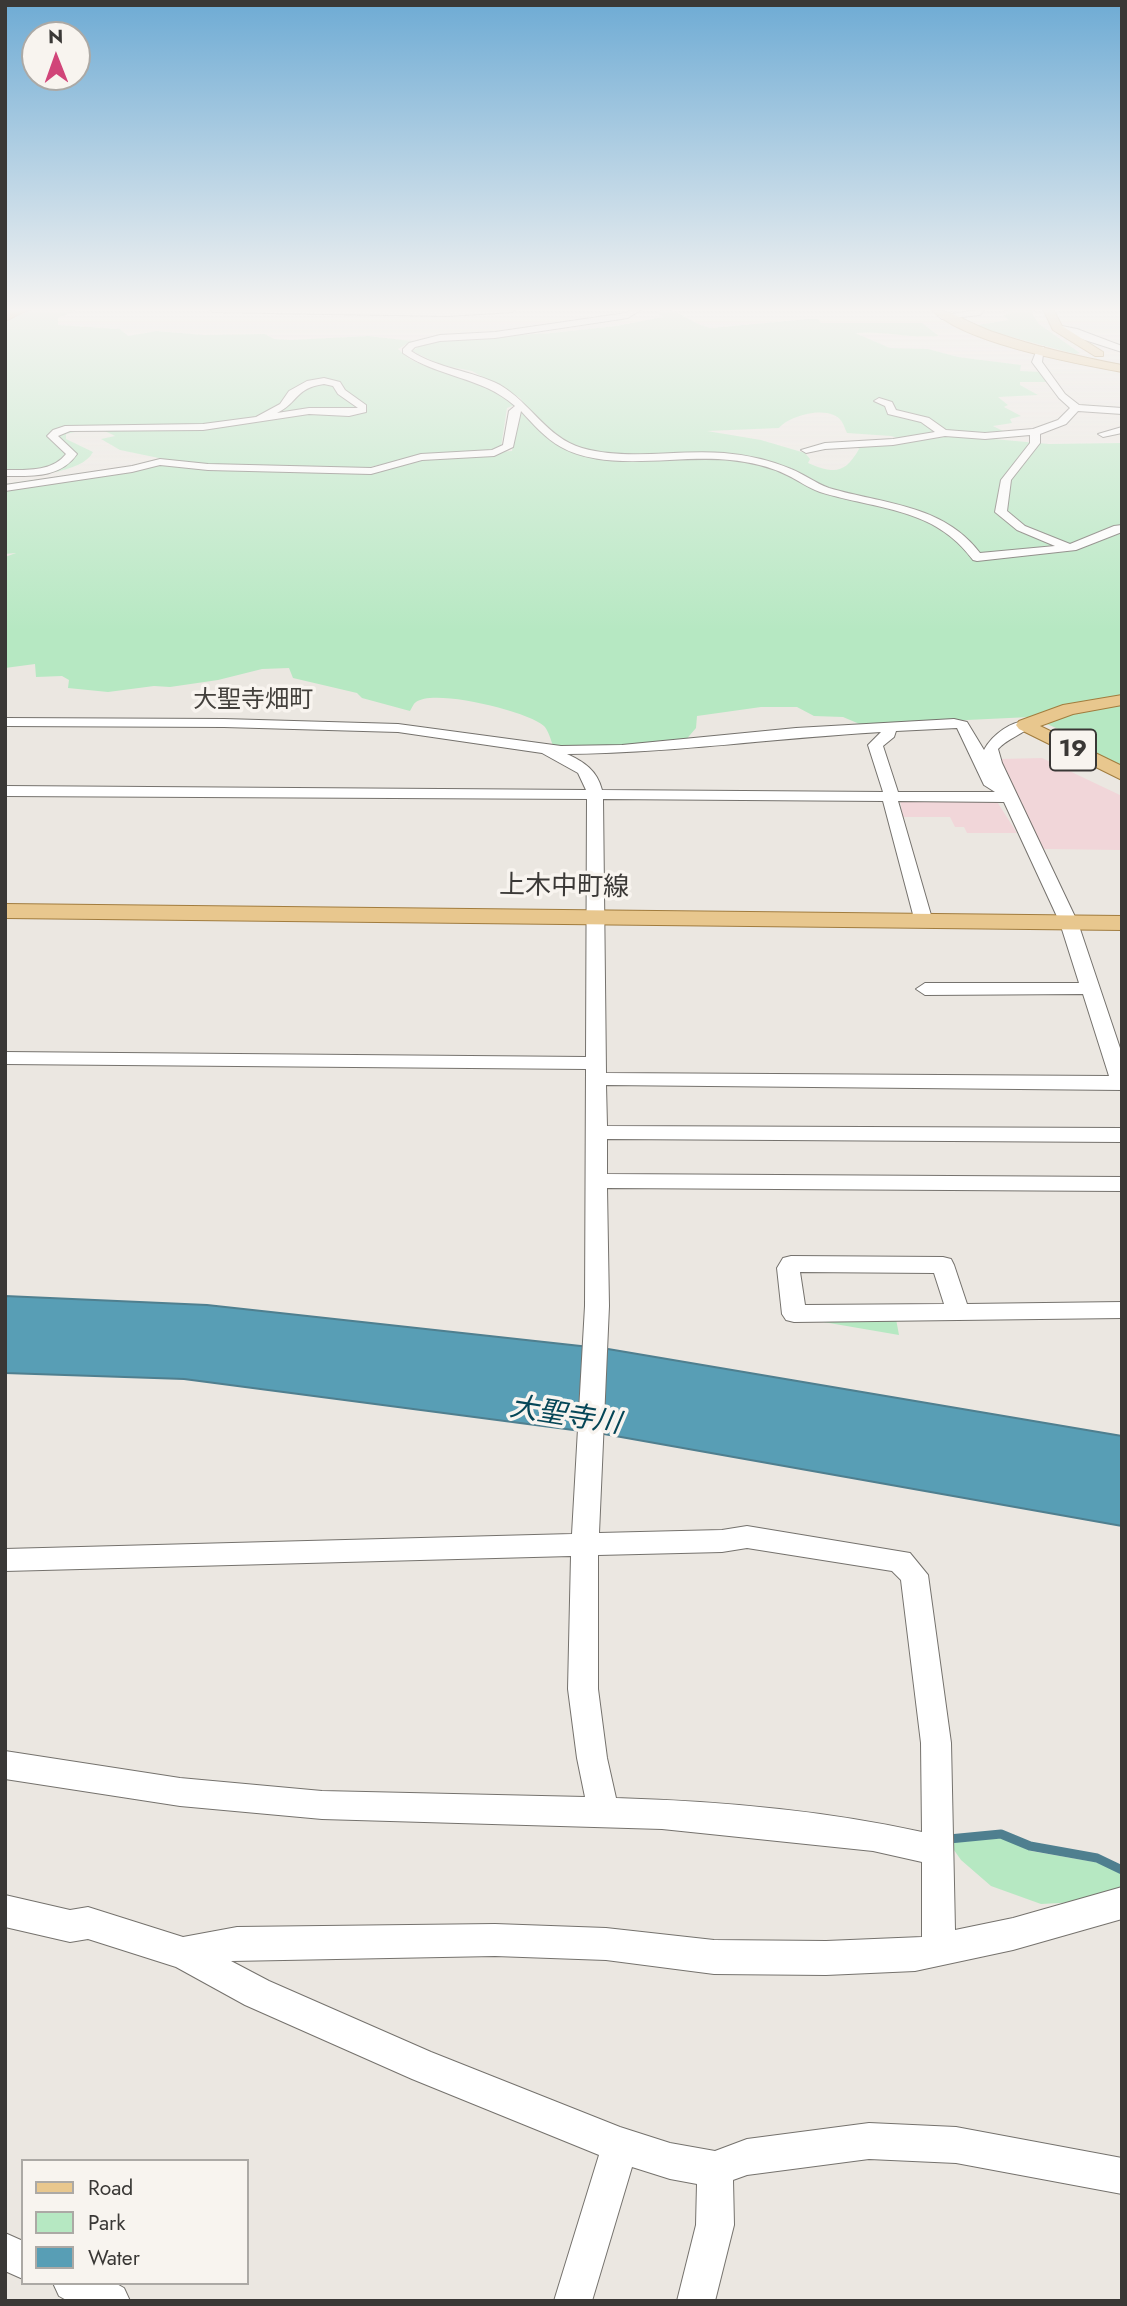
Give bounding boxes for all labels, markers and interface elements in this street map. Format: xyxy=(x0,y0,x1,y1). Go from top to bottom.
north arrow xyxy=(21,21,91,91)
text: N xyxy=(48,23,63,50)
district label: 大聖寺畑町 xyxy=(193,687,313,715)
road number: 19 xyxy=(1050,730,1096,770)
street label: 上木中町線 xyxy=(499,871,629,905)
water label: 大聖寺川 xyxy=(507,1392,623,1442)
legend xyxy=(21,2159,248,2285)
text: Road xyxy=(88,2173,133,2203)
text: Park xyxy=(88,2208,125,2238)
text: Water xyxy=(88,2243,140,2273)

